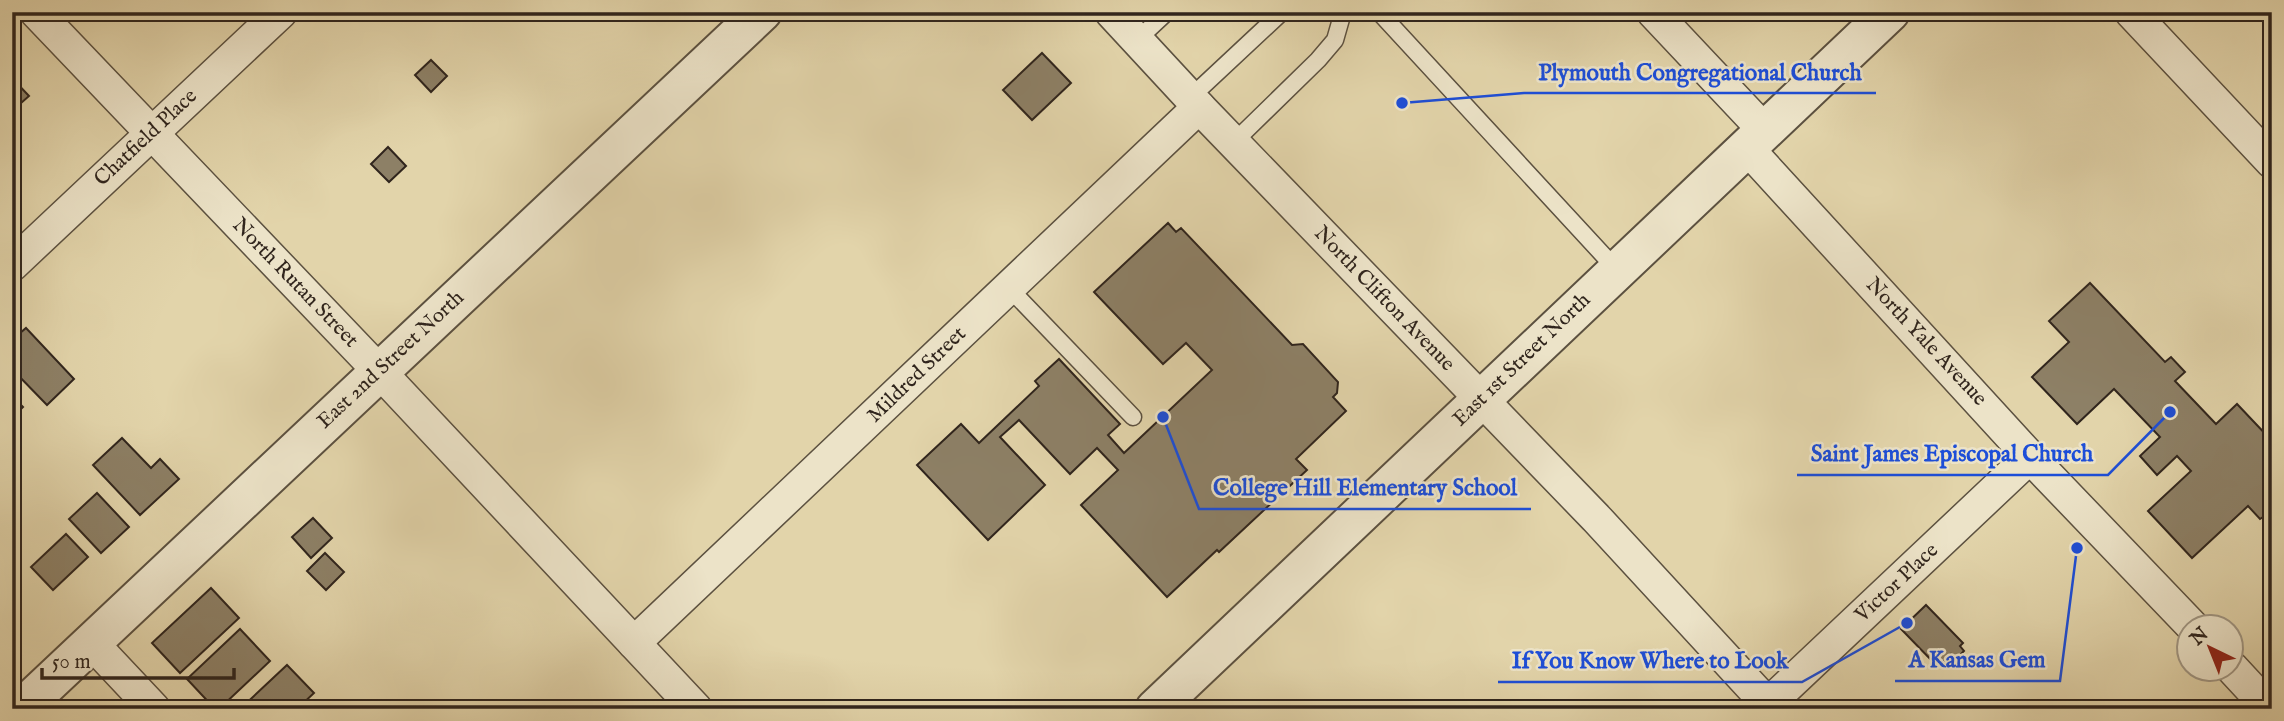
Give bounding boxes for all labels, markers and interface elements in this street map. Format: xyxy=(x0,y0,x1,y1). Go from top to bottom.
callout: Plymouth Congregational Church xyxy=(1524,49,1876,93)
text: Plymouth Congregational Church xyxy=(1538,59,1862,88)
street label: Chatfield Place xyxy=(89,83,204,193)
street label: North Rutan Street xyxy=(226,212,364,354)
street label: North Clifton Avenue xyxy=(1308,221,1461,378)
street label: North Yale Avenue xyxy=(1859,272,1993,412)
street label: East 2nd Street North xyxy=(312,285,470,435)
street label: East 1st Street North xyxy=(1447,287,1597,433)
street label: Mildred Street xyxy=(862,321,972,429)
callout: Saint James Episcopal Church xyxy=(1797,431,2108,475)
text: Saint James Episcopal Church xyxy=(1811,440,2094,469)
callout: College Hill Elementary School xyxy=(1199,465,1531,509)
text: College Hill Elementary School xyxy=(1213,474,1518,503)
street label: Victor Place xyxy=(1849,537,1945,629)
north arrow xyxy=(2176,612,2246,682)
text: N xyxy=(2185,622,2214,652)
scale bar xyxy=(42,637,234,681)
callout: A Kansas Gem xyxy=(1895,637,2060,681)
callout: If You Know Where to Look xyxy=(1498,638,1802,682)
text: A Kansas Gem xyxy=(1907,646,2046,675)
text: If You Know Where to Look xyxy=(1512,647,1789,676)
text: 50 m xyxy=(52,649,91,676)

